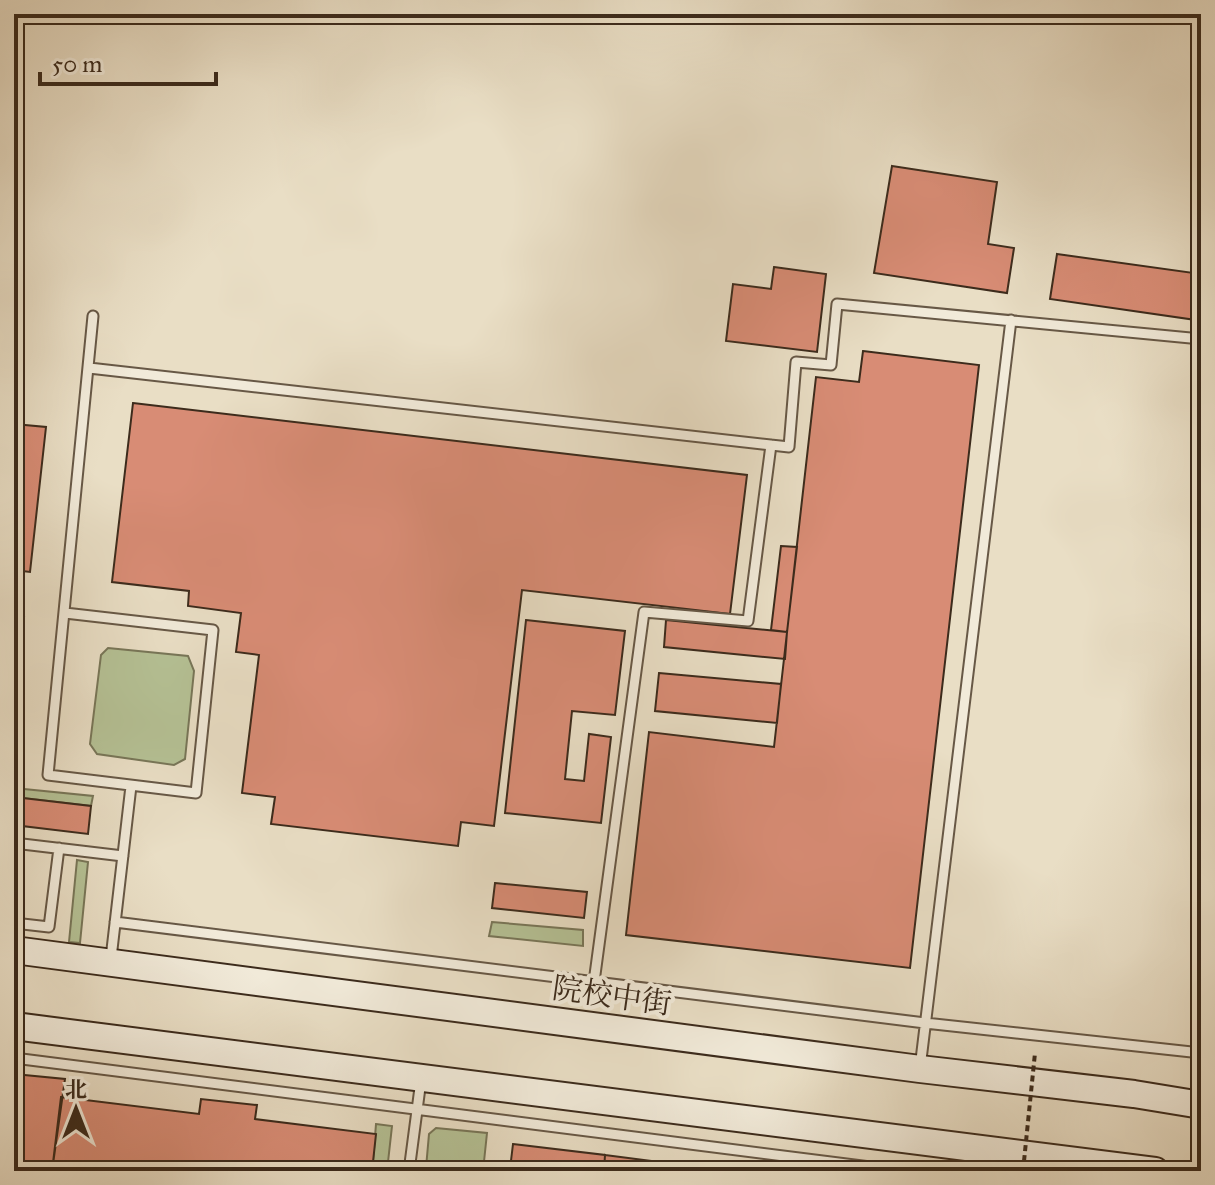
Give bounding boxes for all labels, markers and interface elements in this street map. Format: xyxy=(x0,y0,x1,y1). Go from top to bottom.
scale bar xyxy=(40,36,216,86)
text: 50 m xyxy=(52,49,102,79)
street label: 院校中街 xyxy=(550,970,674,1022)
north arrow xyxy=(36,1069,116,1149)
text: 北 xyxy=(65,1076,87,1103)

